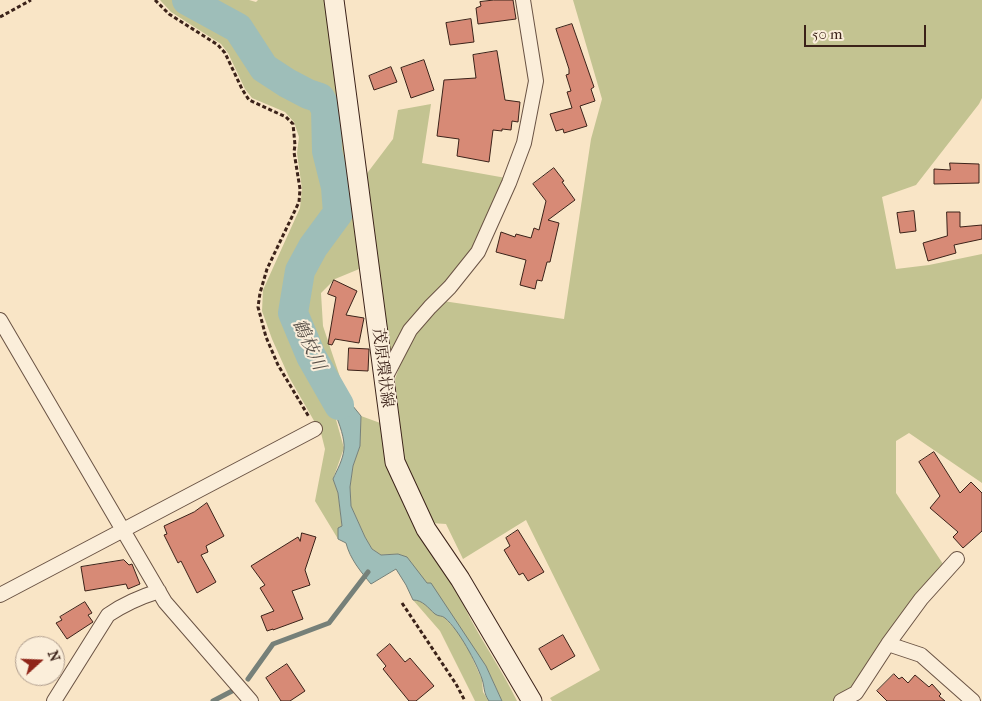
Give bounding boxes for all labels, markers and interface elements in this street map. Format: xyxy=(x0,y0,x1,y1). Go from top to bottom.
scale bar xyxy=(807,15,930,47)
text: 50 m xyxy=(812,25,842,43)
water label: 鶴枝川 xyxy=(287,316,329,374)
street label: 茂原環状線 xyxy=(368,327,396,409)
north arrow xyxy=(15,636,65,686)
text: N xyxy=(44,648,63,664)

